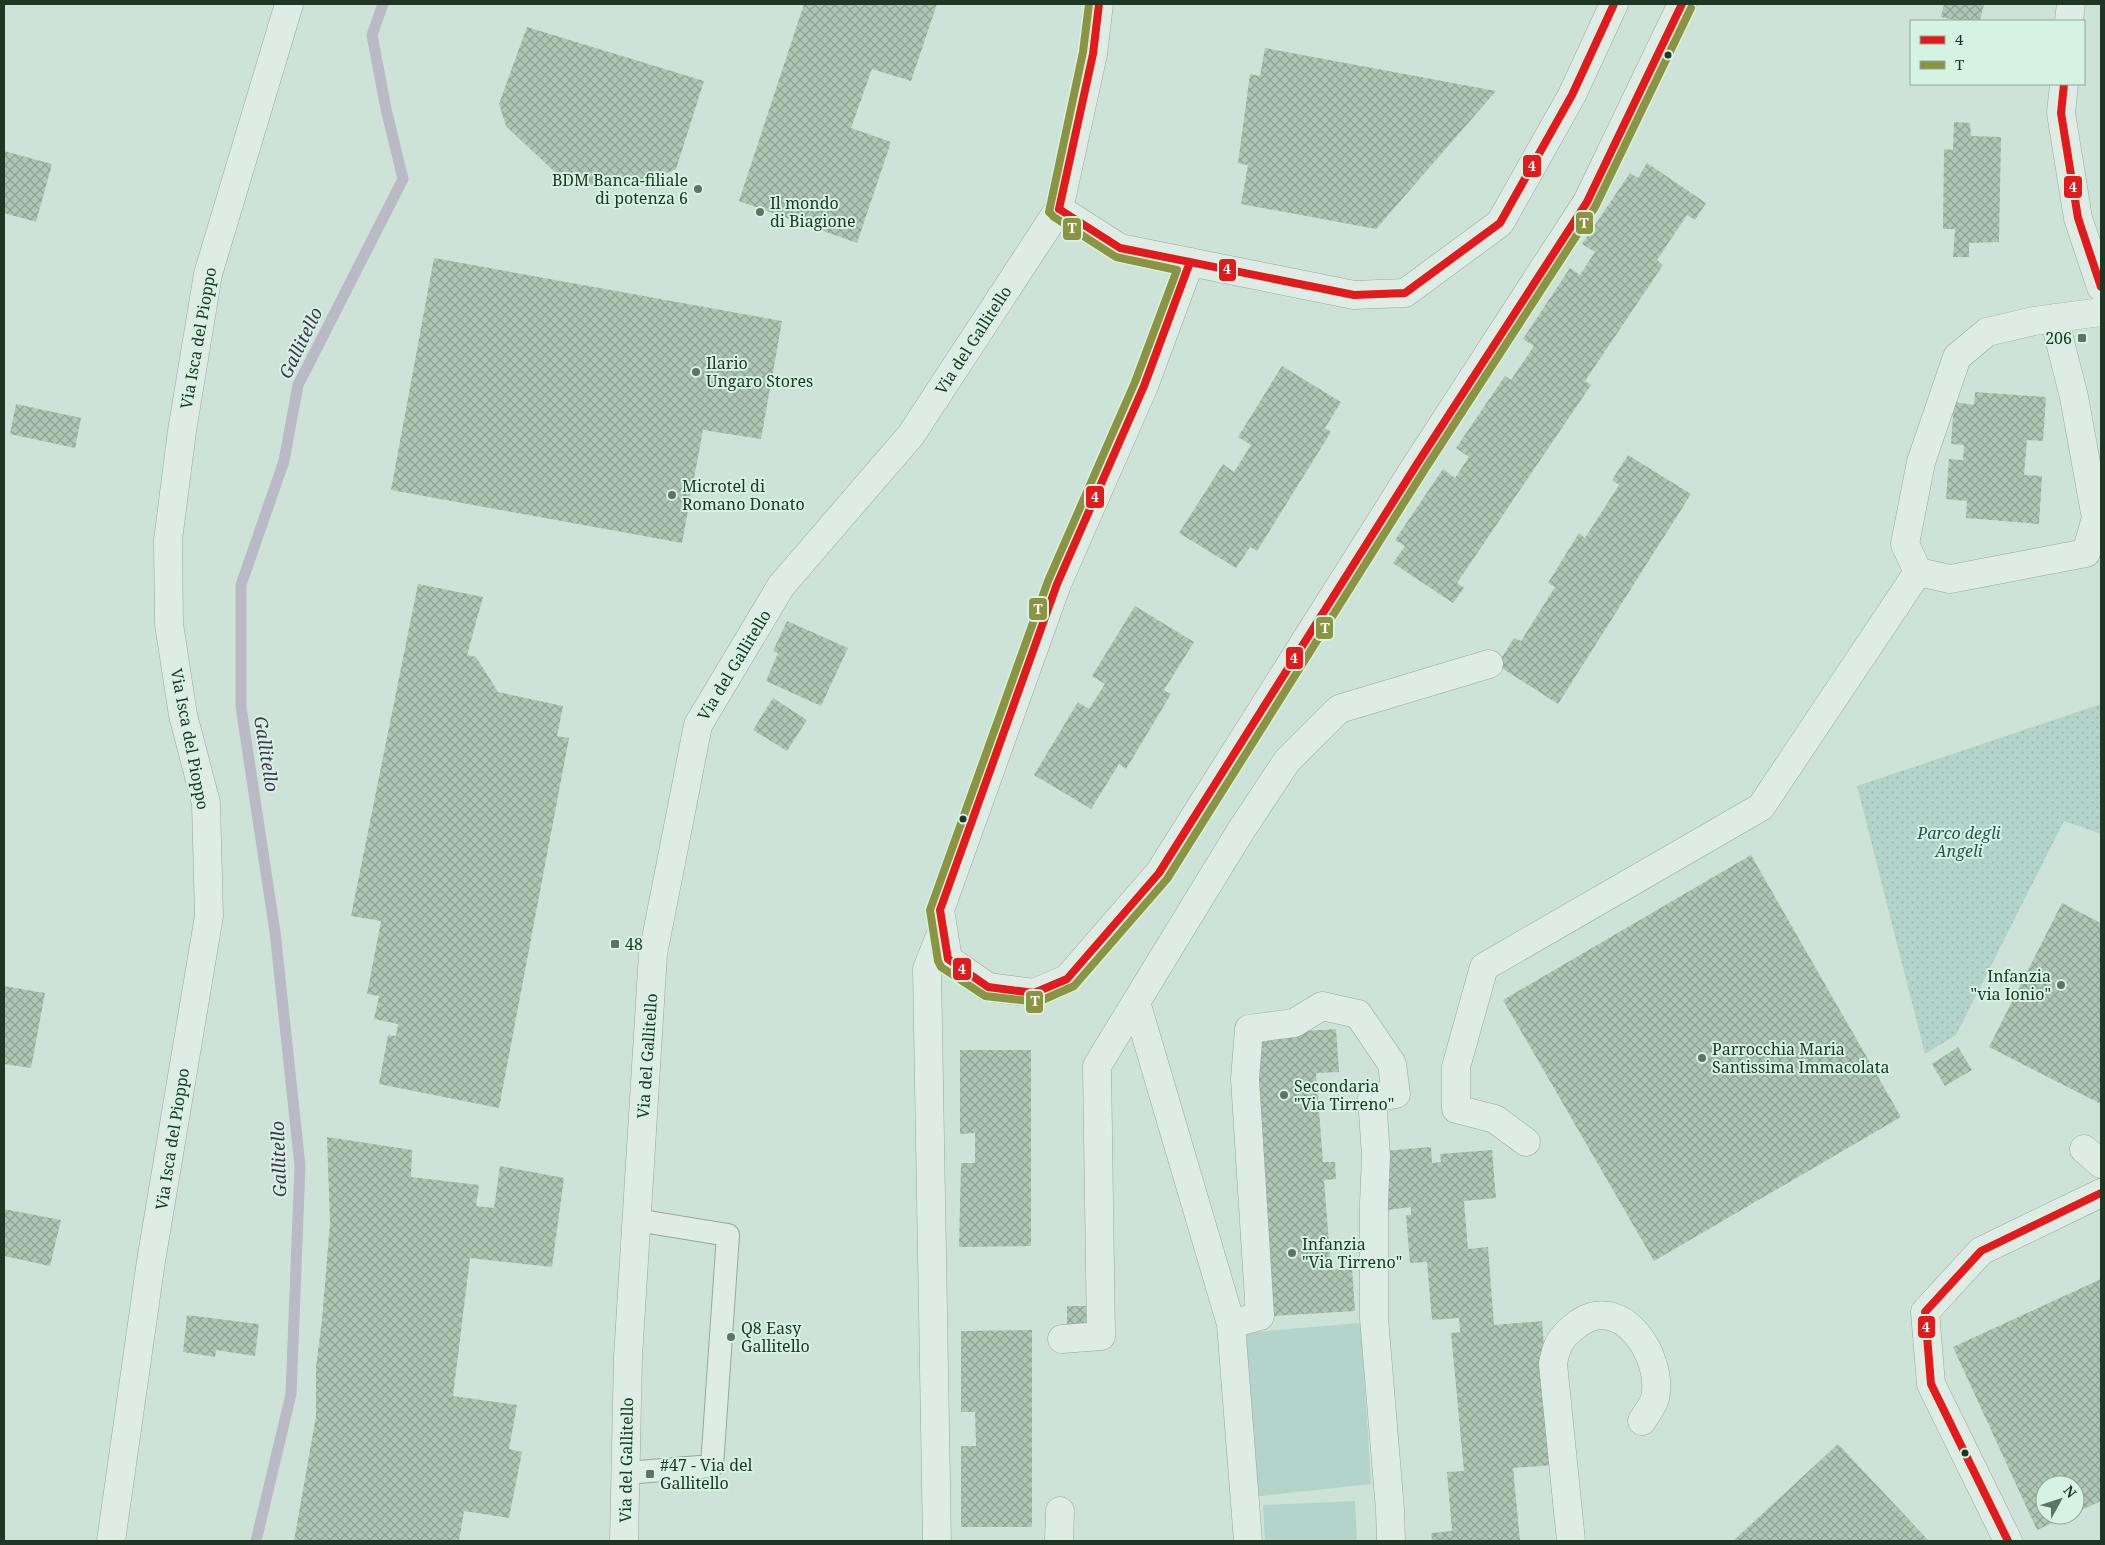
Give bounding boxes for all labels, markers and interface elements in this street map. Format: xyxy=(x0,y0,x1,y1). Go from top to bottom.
legend xyxy=(1910,20,2085,85)
text: 4 xyxy=(1955,29,1964,49)
unlabelled marker xyxy=(1663,50,1673,60)
text: T xyxy=(1955,54,1964,74)
line badge: 4 xyxy=(1522,154,1542,178)
text: 4 xyxy=(1528,156,1536,175)
place label: BDM Banca-filiale di potenza 6 xyxy=(552,169,688,209)
line badge: 4 xyxy=(2063,175,2083,199)
text: 4 xyxy=(2069,177,2077,196)
marker: BDM Banca-filiale di potenza 6 xyxy=(692,183,704,195)
place label: Il mondo di Biagione xyxy=(770,192,856,232)
marker: Il mondo di Biagione xyxy=(754,206,766,218)
line badge: T xyxy=(1575,211,1594,235)
text: T xyxy=(1579,213,1589,232)
line badge: T xyxy=(1062,217,1082,241)
text: T xyxy=(1067,218,1077,237)
line badge: 4 xyxy=(1218,258,1237,282)
text: 4 xyxy=(1223,259,1231,278)
street label: Via Isca del Pioppo xyxy=(175,265,221,411)
street label: Via del Gallitello xyxy=(930,281,1016,399)
water label: Gallitello xyxy=(273,303,328,382)
place label: 206 xyxy=(2045,327,2072,349)
marker: 206 xyxy=(2076,332,2088,344)
place label: Ilario Ungaro Stores xyxy=(706,352,813,392)
marker: Ilario Ungaro Stores xyxy=(690,366,702,378)
place label: Microtel di Romano Donato xyxy=(682,475,805,515)
line badge: 4 xyxy=(1085,485,1105,509)
text: 4 xyxy=(1091,487,1099,506)
marker: Microtel di Romano Donato xyxy=(666,489,678,501)
line badge: T xyxy=(1028,597,1048,621)
text: T xyxy=(1033,599,1043,618)
street label: Via del Gallitello xyxy=(692,606,776,724)
line badge: T xyxy=(1315,616,1334,640)
text: T xyxy=(1320,618,1330,637)
line badge: 4 xyxy=(1285,646,1304,670)
text: 4 xyxy=(1290,648,1298,667)
street label: Via Isca del Pioppo xyxy=(165,666,215,812)
water label: Gallitello xyxy=(249,714,285,793)
unlabelled marker xyxy=(958,814,968,824)
park label: Parco degli Angeli xyxy=(1916,822,2001,862)
place label: 48 xyxy=(625,933,643,955)
marker: 48 xyxy=(609,938,621,950)
line badge: 4 xyxy=(952,957,972,981)
text: 4 xyxy=(958,959,966,978)
place label: Infanzia "via Ionio" xyxy=(1971,965,2051,1005)
marker: Infanzia "via Ionio" xyxy=(2055,979,2067,991)
line badge: T xyxy=(1025,990,1044,1014)
text: T xyxy=(1030,991,1040,1010)
street label: Via del Gallitello xyxy=(632,993,662,1119)
place label: Parrocchia Maria Santissima Immacolata xyxy=(1712,1038,1889,1078)
marker: Parrocchia Maria Santissima Immacolata xyxy=(1696,1052,1708,1064)
street label: Via Isca del Pioppo xyxy=(150,1066,194,1212)
place label: Secondaria "Via Tirreno" xyxy=(1294,1075,1394,1115)
marker: Secondaria "Via Tirreno" xyxy=(1278,1089,1290,1101)
water label: Gallitello xyxy=(265,1120,291,1198)
place label: Infanzia "Via Tirreno" xyxy=(1302,1233,1402,1273)
marker: Infanzia "Via Tirreno" xyxy=(1286,1247,1298,1259)
line badge: 4 xyxy=(1917,1315,1936,1339)
place label: Q8 Easy Gallitello xyxy=(741,1317,810,1357)
text: 4 xyxy=(1922,1317,1930,1336)
marker: Q8 Easy Gallitello xyxy=(725,1331,737,1343)
street label: Via del Gallitello xyxy=(614,1397,638,1523)
unlabelled marker xyxy=(1960,1448,1970,1458)
place label: #47 - Via del Gallitello xyxy=(660,1454,753,1494)
marker: #47 - Via del Gallitello xyxy=(644,1468,656,1480)
north arrow xyxy=(2035,1475,2085,1525)
text: N xyxy=(2060,1481,2081,1502)

